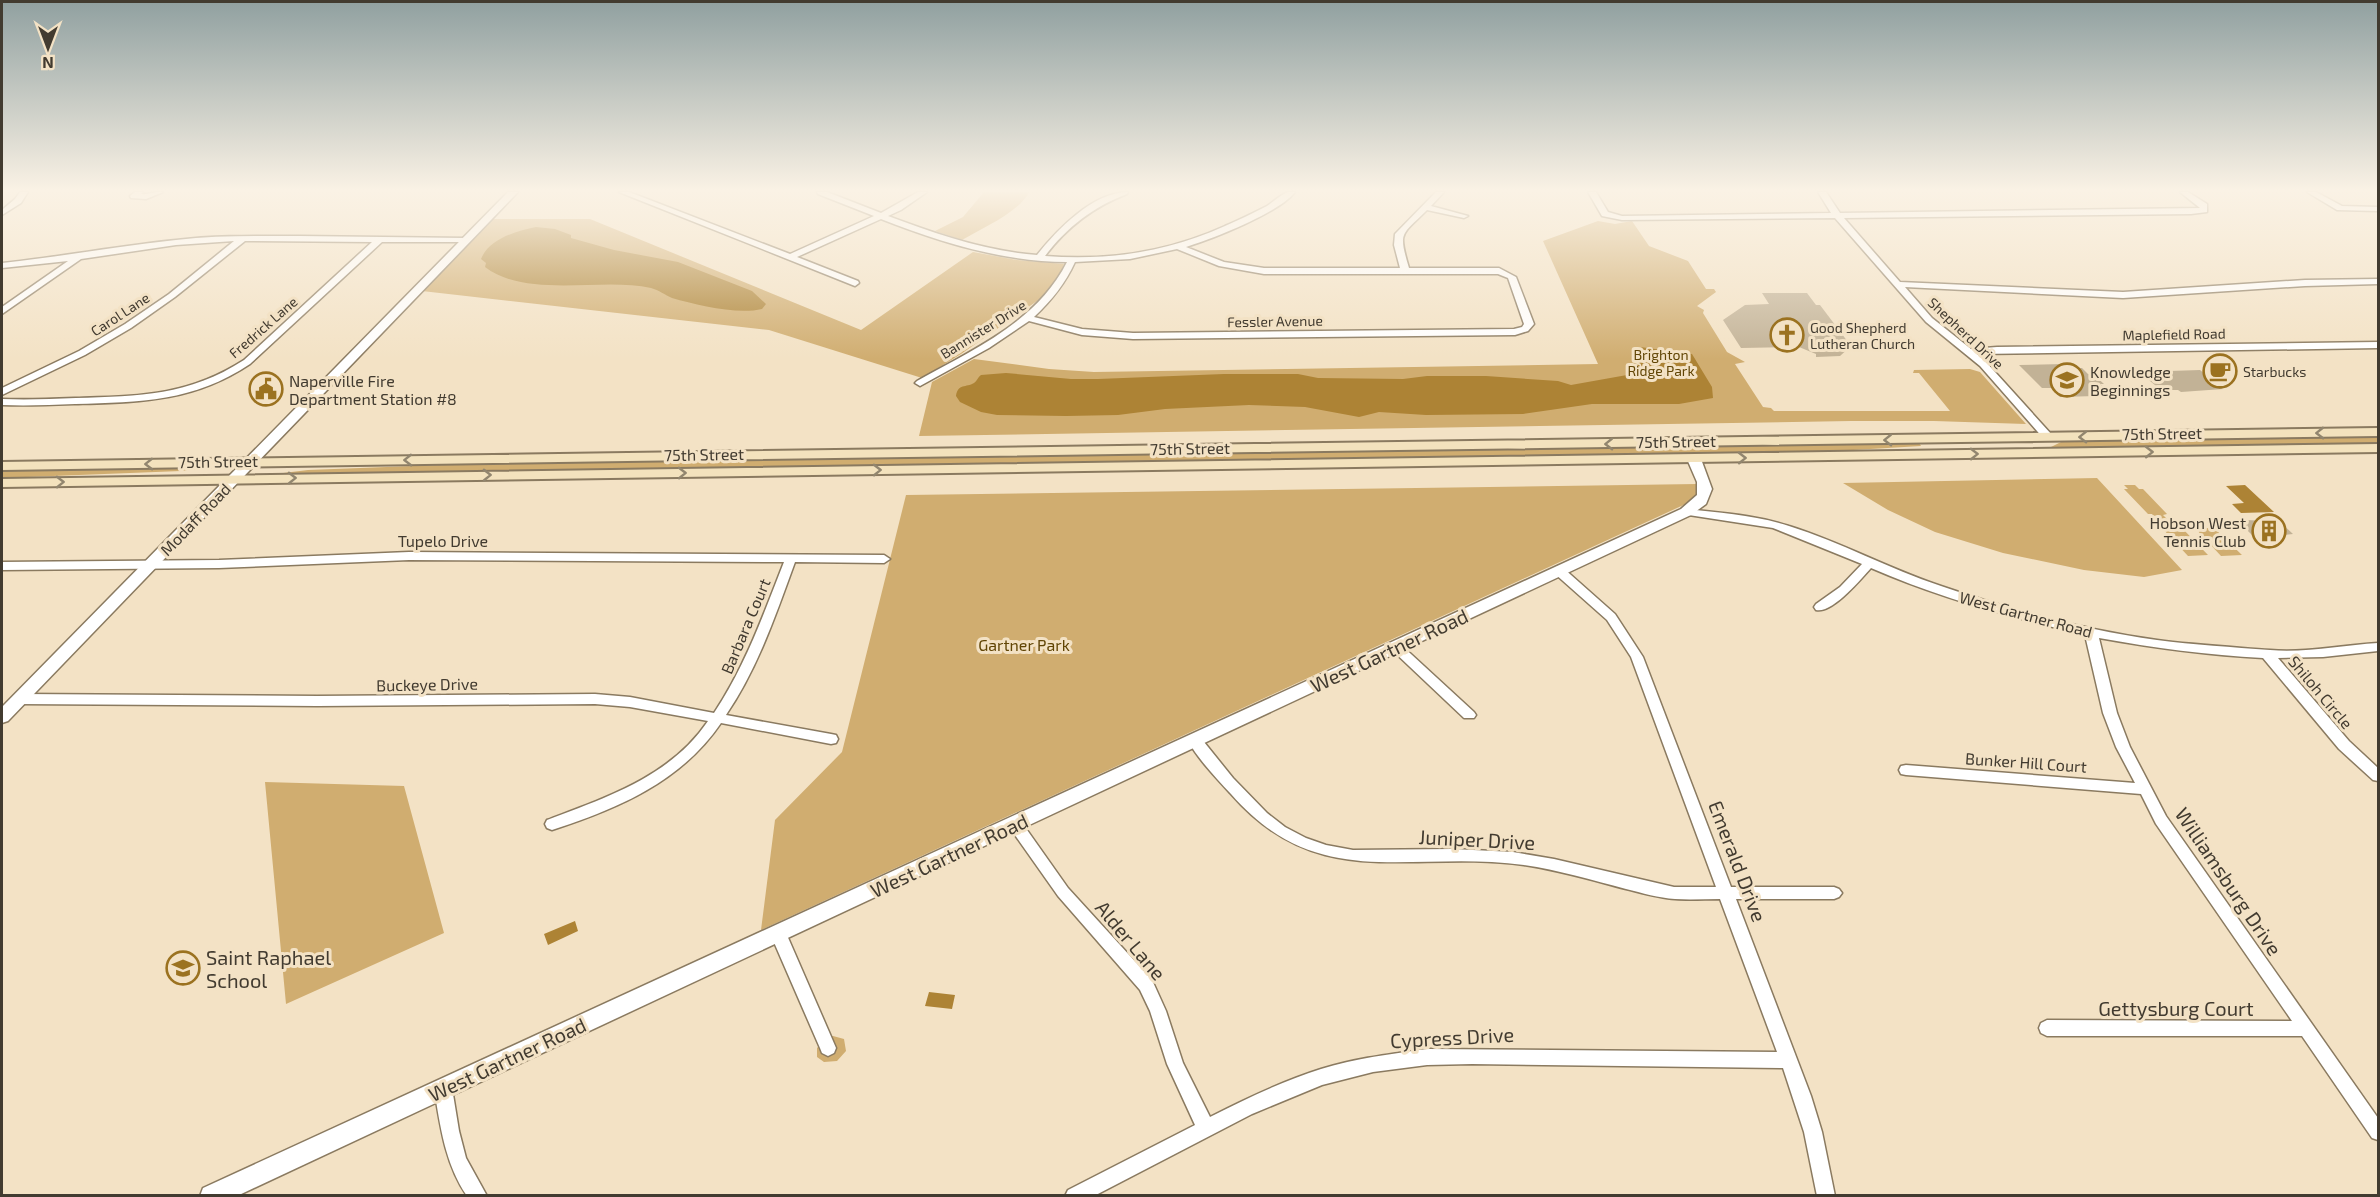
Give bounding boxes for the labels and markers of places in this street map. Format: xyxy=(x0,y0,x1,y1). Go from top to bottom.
church icon: Good Shepherd Lutheran Church xyxy=(1769,317,1805,353)
place label: Good Shepherd Lutheran Church xyxy=(1810,319,1915,352)
cafe icon: Starbucks xyxy=(2202,353,2238,389)
school or university icon: Knowledge Beginnings xyxy=(2049,362,2085,398)
place label: Knowledge Beginnings xyxy=(2090,362,2171,399)
place label: Starbucks xyxy=(2243,363,2306,380)
public building icon: Naperville Fire Department Station #8 xyxy=(248,371,284,407)
place label: Naperville Fire Department Station #8 xyxy=(289,371,457,408)
place label: Hobson West Tennis Club xyxy=(2150,513,2246,550)
building icon: Hobson West Tennis Club xyxy=(2251,513,2287,549)
place label: Saint Raphael School xyxy=(206,945,331,992)
school or university icon: Saint Raphael School xyxy=(165,950,201,986)

